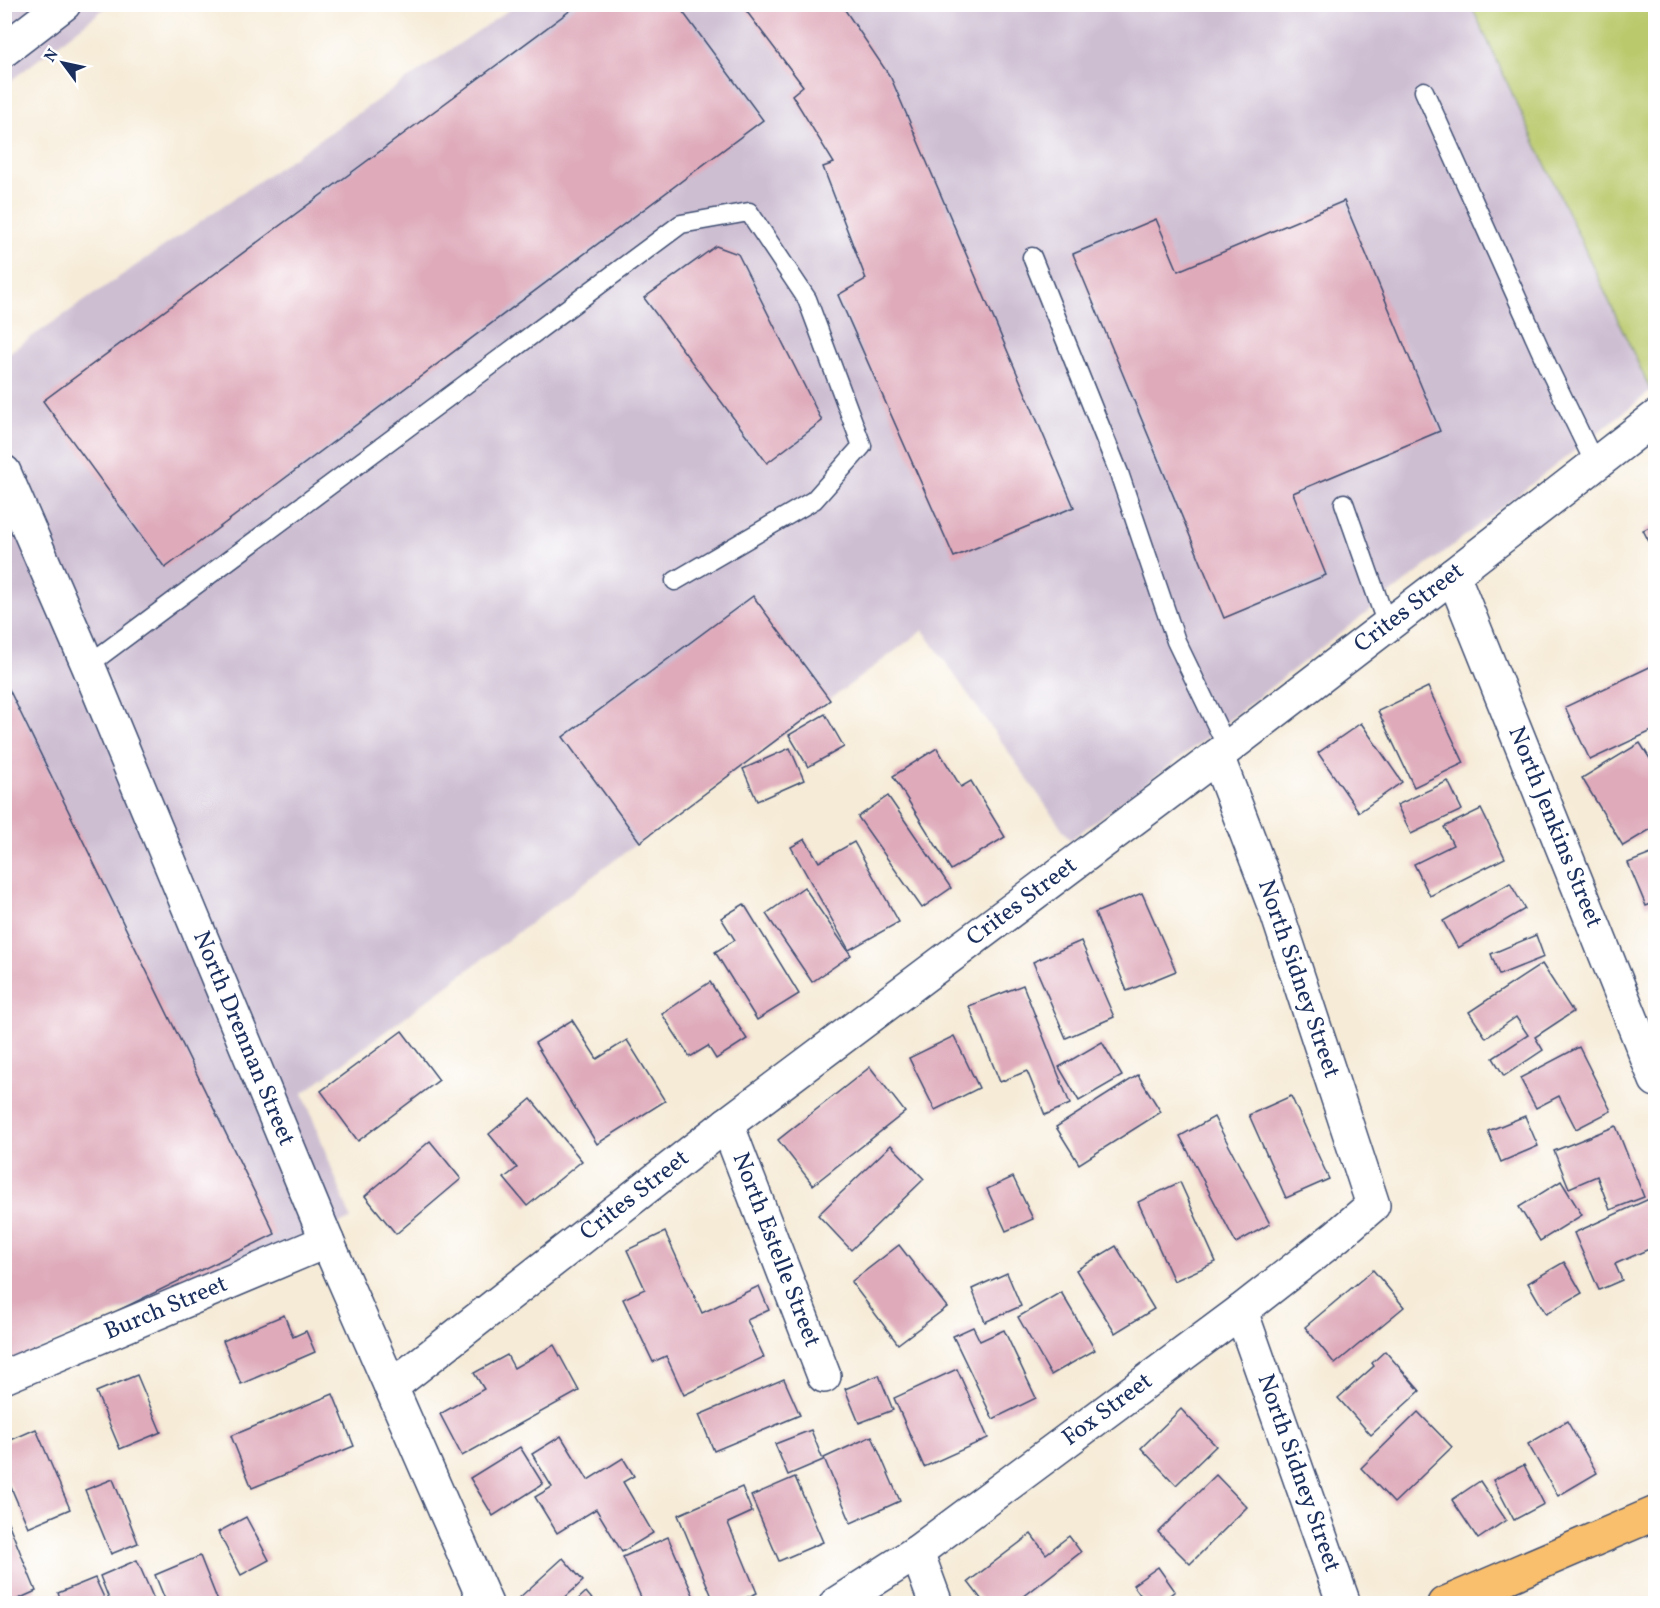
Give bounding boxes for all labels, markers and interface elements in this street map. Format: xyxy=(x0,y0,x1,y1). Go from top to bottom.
north arrow xyxy=(33,33,93,93)
text: N xyxy=(40,45,65,67)
street label: Crites Street xyxy=(1347,555,1472,662)
street label: North Jenkins Street xyxy=(1499,721,1610,933)
street label: Crites Street xyxy=(960,849,1085,955)
street label: North Sidney Street xyxy=(1248,875,1348,1083)
street label: North Drennan Street xyxy=(183,926,303,1151)
street label: Crites Street xyxy=(573,1142,697,1250)
street label: North Estelle Street xyxy=(723,1148,828,1352)
street label: Burch Street xyxy=(99,1268,233,1350)
street label: Fox Street xyxy=(1056,1365,1160,1455)
street label: North Sidney Street xyxy=(1248,1370,1349,1577)

